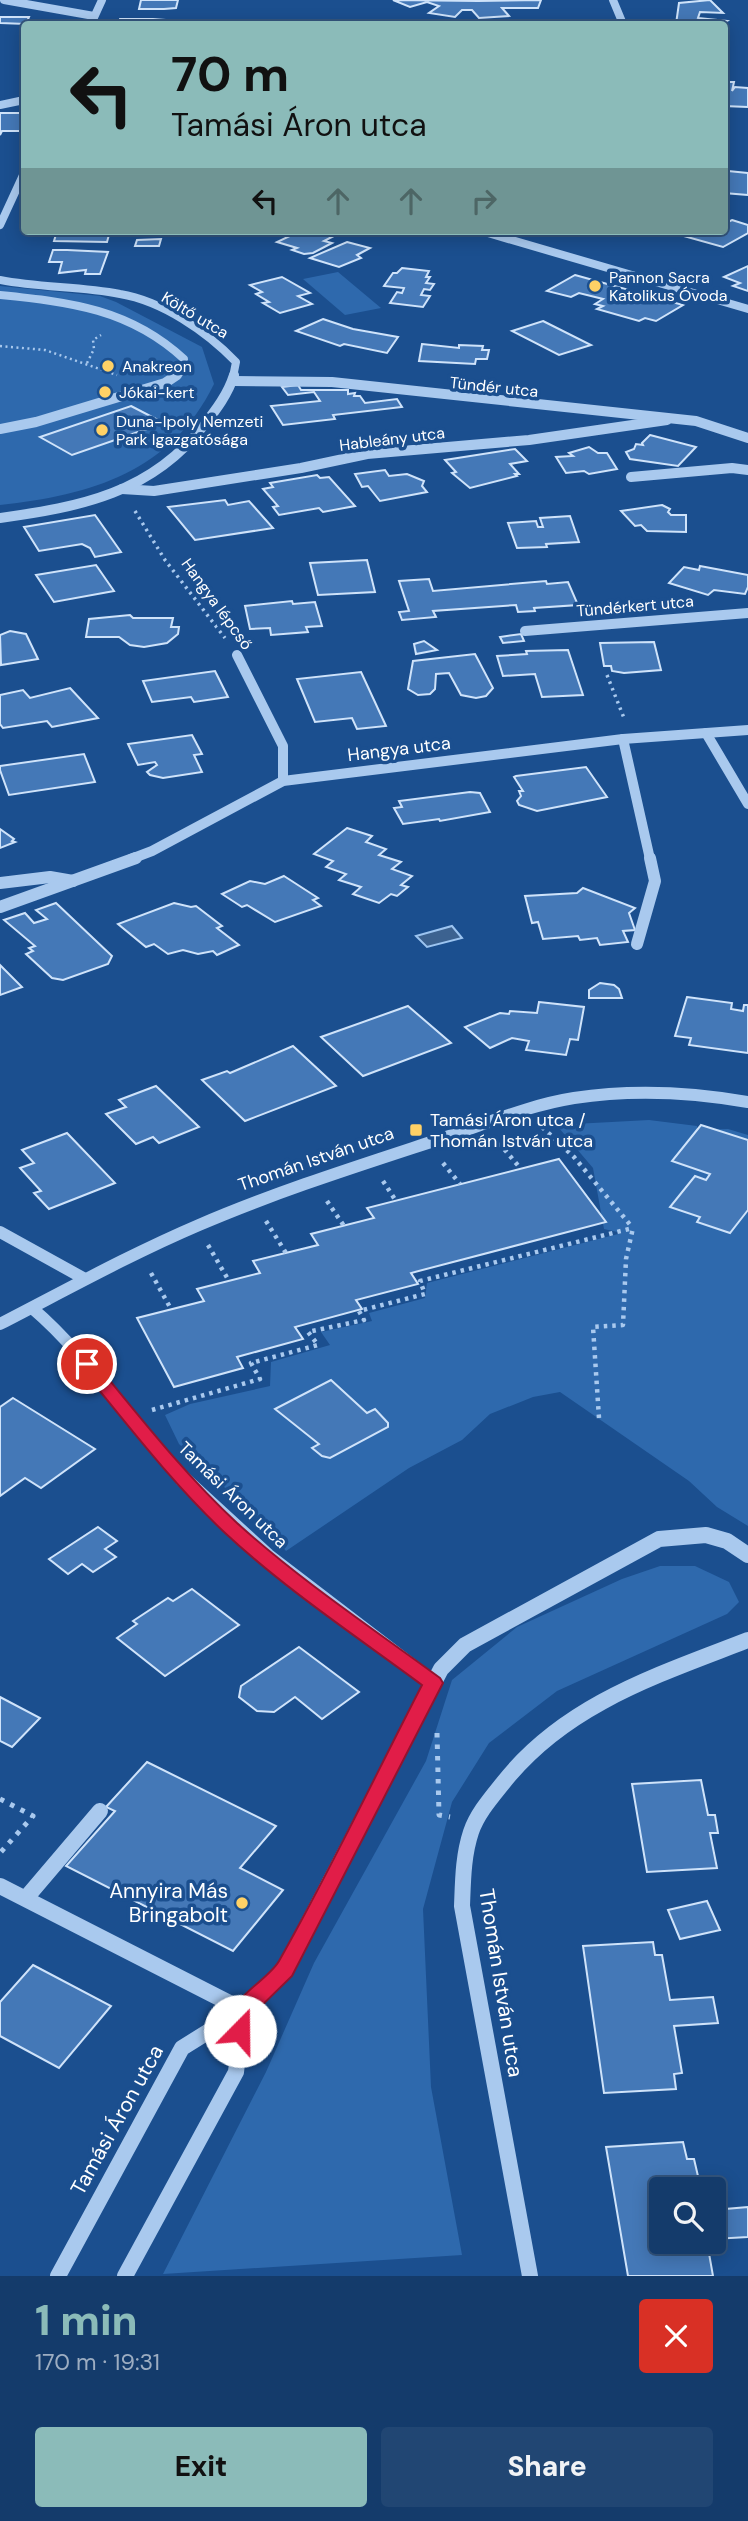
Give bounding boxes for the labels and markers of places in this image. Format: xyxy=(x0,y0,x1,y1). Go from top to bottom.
place label: Pannon Sacra Katolikus Óvoda xyxy=(609,267,728,306)
marker: Pannon Sacra Katolikus Óvoda xyxy=(587,278,603,294)
place label: Anakreon xyxy=(122,356,192,377)
marker: Anakreon xyxy=(100,358,116,374)
place label: Jókai-kert xyxy=(119,382,194,403)
marker: Jókai-kert xyxy=(97,384,113,400)
place label: Duna-Ipoly Nemzeti Park Igazgatósága xyxy=(116,411,263,450)
marker: Duna-Ipoly Nemzeti Park Igazgatósága xyxy=(94,422,110,438)
place label: Tamási Áron utca / Thomán István utca xyxy=(430,1108,593,1153)
marker: Tamási Áron utca / Thomán István utca xyxy=(408,1122,424,1138)
pin xyxy=(57,1334,117,1394)
place label: Annyira Más Bringabolt xyxy=(109,1877,228,1929)
marker: Annyira Más Bringabolt xyxy=(234,1895,250,1911)

